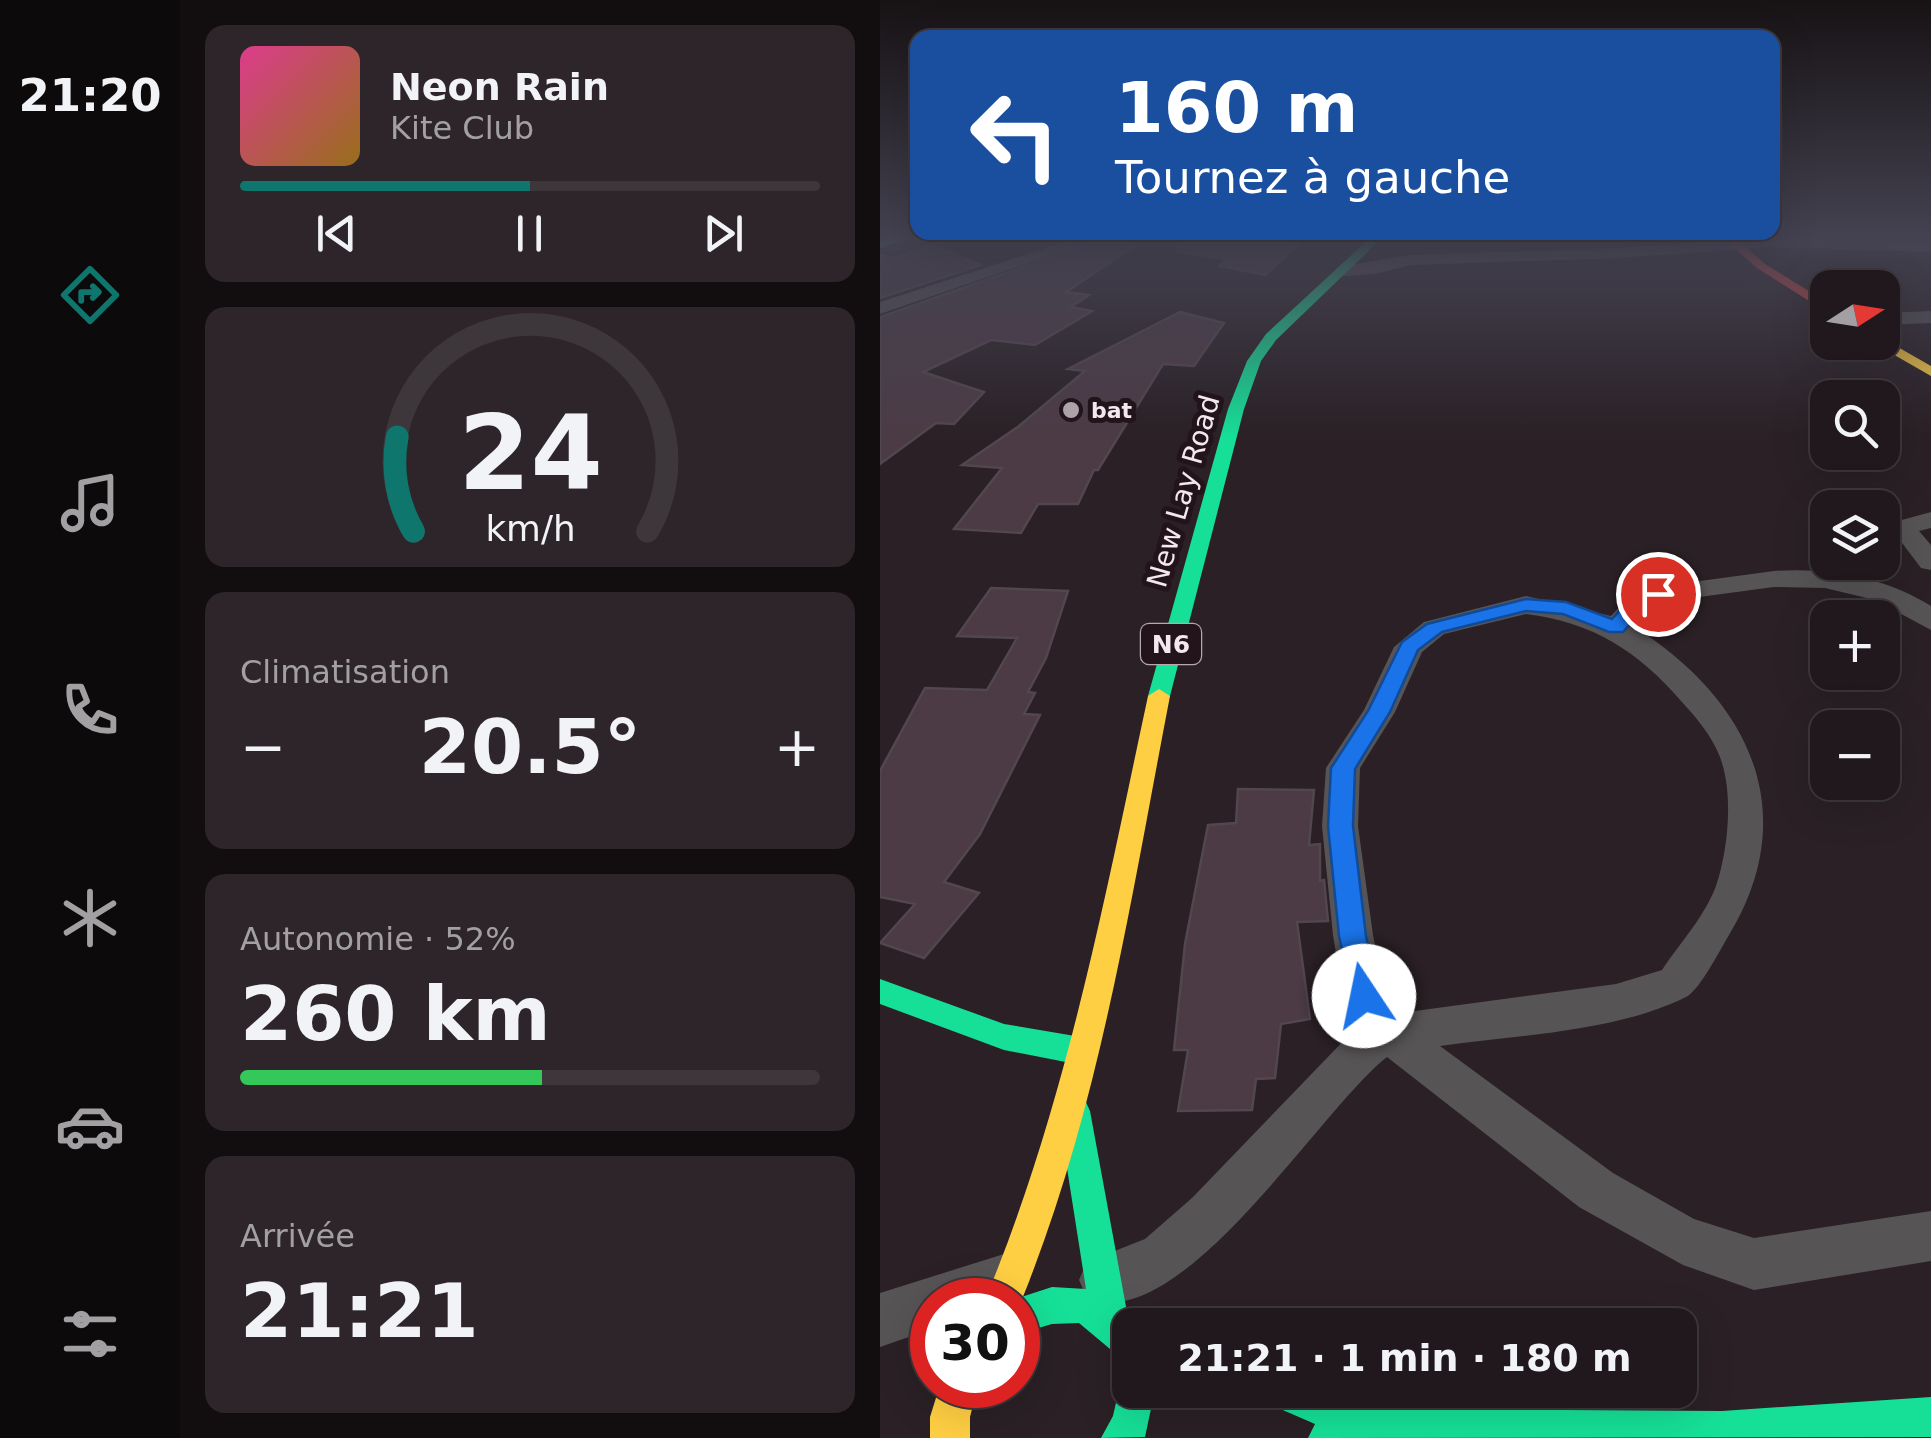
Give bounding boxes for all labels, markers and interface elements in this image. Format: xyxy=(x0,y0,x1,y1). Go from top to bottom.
text: Neon Rain xyxy=(390,65,609,109)
text: 160 m xyxy=(1115,67,1358,149)
text: 21:20 xyxy=(18,69,162,122)
icon: left xyxy=(950,70,1080,200)
text: Kite Club xyxy=(390,109,534,147)
text: Tournez à gauche xyxy=(1115,151,1510,204)
icon: previous xyxy=(309,206,364,261)
icon: pause xyxy=(502,206,557,261)
icon: next xyxy=(696,206,751,261)
icon: directions xyxy=(55,260,125,330)
north arrow xyxy=(1810,270,1900,360)
map controls xyxy=(1810,270,1900,800)
button: search xyxy=(1810,380,1900,470)
street label: New Lay Road xyxy=(1140,391,1227,591)
text: 24 xyxy=(458,392,602,514)
place label: bat xyxy=(1091,398,1133,423)
marker: bat xyxy=(1060,399,1082,421)
icon: music xyxy=(55,468,125,538)
button: layers xyxy=(1810,490,1900,580)
text: km/h xyxy=(485,508,575,549)
pin xyxy=(1616,552,1701,637)
icon: arrive xyxy=(1631,567,1686,622)
button: + xyxy=(1810,600,1900,690)
road number: N6 xyxy=(1141,624,1201,664)
text: Climatisation xyxy=(240,653,450,691)
icon: phone xyxy=(55,675,125,745)
text: 20.5° xyxy=(419,703,641,791)
button: − xyxy=(1810,710,1900,800)
text: − xyxy=(240,715,286,779)
text: + xyxy=(774,715,820,779)
icon: climate xyxy=(55,883,125,953)
text: Autonomie · 52% xyxy=(240,920,516,958)
position arrow xyxy=(1312,944,1416,1048)
text: 260 km xyxy=(240,970,551,1058)
icon: car xyxy=(55,1091,125,1161)
text: Arrivée xyxy=(240,1217,355,1255)
text: 21:21 xyxy=(240,1267,479,1355)
speed limit sign: 30 xyxy=(910,1278,1040,1408)
icon: filters xyxy=(55,1299,125,1369)
text: 21:21 · 1 min · 180 m xyxy=(1177,1336,1632,1380)

